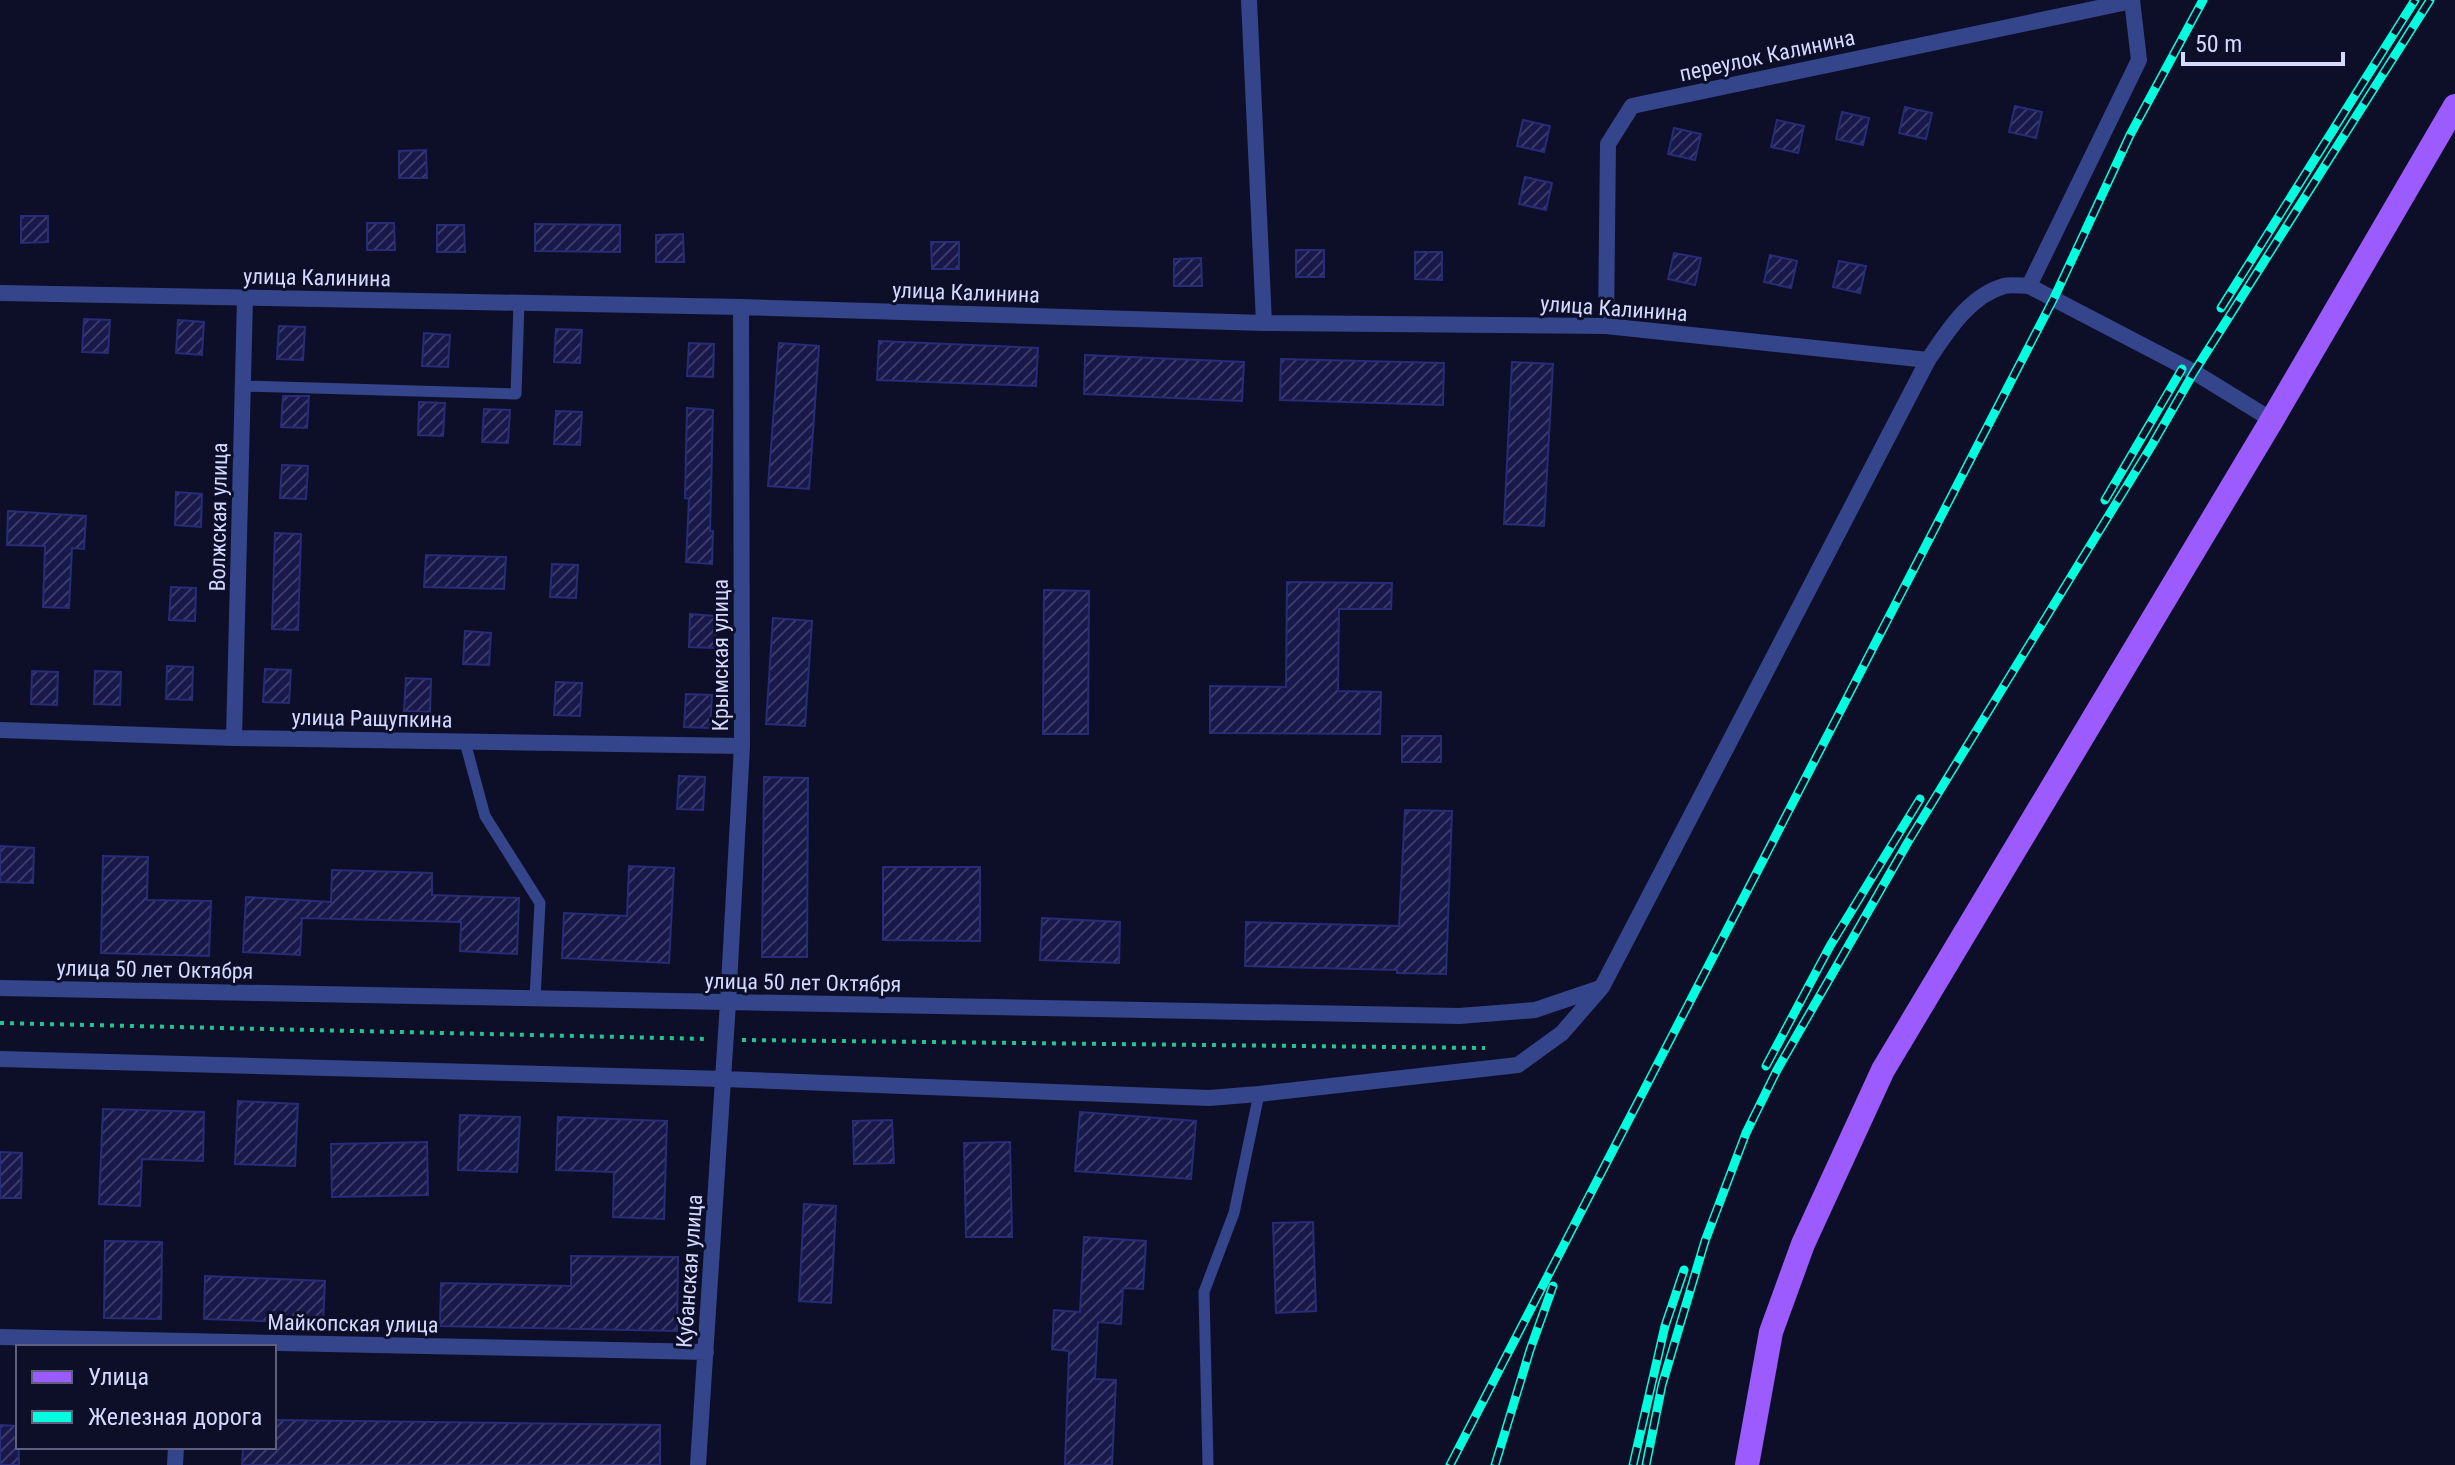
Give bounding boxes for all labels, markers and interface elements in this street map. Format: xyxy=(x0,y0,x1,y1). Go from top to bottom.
scale bar xyxy=(2183,16,2343,66)
street label: переулок Калинина xyxy=(1677,25,1857,86)
text: 50 m xyxy=(2195,30,2242,58)
street label: улица Калинина xyxy=(243,264,391,291)
street label: улица Калинина xyxy=(892,277,1040,308)
street label: улица Калинина xyxy=(1539,291,1689,326)
street label: Волжская улица xyxy=(205,442,232,592)
street label: Крымская улица xyxy=(708,579,733,731)
street label: улица Ращупкина xyxy=(291,705,453,732)
street label: улица 50 лет Октября xyxy=(56,955,253,984)
street label: улица 50 лет Октября xyxy=(704,968,901,997)
street label: Кубанская улица xyxy=(672,1194,707,1349)
street label: Майкопская улица xyxy=(267,1310,439,1337)
legend xyxy=(16,1345,276,1449)
text: Улица xyxy=(88,1363,149,1391)
text: Железная дорога xyxy=(88,1403,262,1431)

